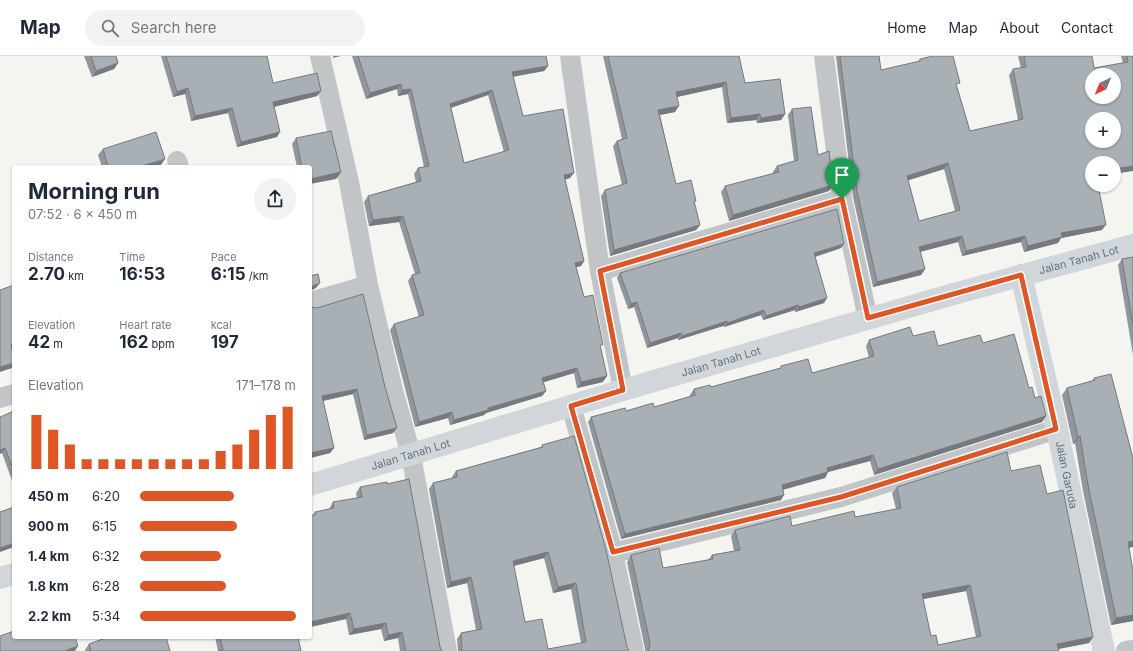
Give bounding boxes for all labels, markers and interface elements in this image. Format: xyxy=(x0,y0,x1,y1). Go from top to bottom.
search box xyxy=(85,10,365,46)
text: Map xyxy=(20,16,61,39)
icon: search xyxy=(99,17,121,39)
text: Search here xyxy=(131,18,216,37)
text: Home xyxy=(887,19,926,36)
text: Map xyxy=(948,19,978,36)
text: About xyxy=(1000,19,1039,36)
text: Contact xyxy=(1061,19,1113,36)
north arrow xyxy=(1085,68,1121,104)
map controls xyxy=(1085,68,1121,192)
button: + xyxy=(1085,112,1121,148)
button: − xyxy=(1085,156,1121,192)
pin xyxy=(825,158,859,199)
icon: arrive xyxy=(831,164,853,186)
text: Morning run xyxy=(28,178,160,204)
button: share xyxy=(254,178,296,220)
text: 07:52 · 6 × 450 m xyxy=(28,206,137,222)
street label: Jalan Tanah Lot xyxy=(1037,242,1121,277)
text: Distance xyxy=(28,250,73,264)
text: Time xyxy=(119,250,145,264)
text: Pace xyxy=(211,250,237,264)
text: 2.70 xyxy=(28,264,65,284)
text: 16:53 xyxy=(119,264,165,284)
text: 6:15 xyxy=(211,264,246,284)
text: km xyxy=(65,269,84,283)
text: /km xyxy=(246,269,268,283)
text: Elevation xyxy=(28,318,75,332)
text: Heart rate xyxy=(119,318,171,332)
text: kcal xyxy=(211,318,232,332)
text: 42 xyxy=(28,332,50,352)
text: 162 xyxy=(119,332,148,352)
text: 197 xyxy=(211,332,239,352)
text: m xyxy=(50,337,63,351)
text: bpm xyxy=(148,337,175,351)
street label: Jalan Tanah Lot xyxy=(679,343,763,380)
text: Elevation xyxy=(28,377,84,393)
text: 171–178 m xyxy=(236,377,296,393)
street label: Jalan Tanah Lot xyxy=(369,436,452,473)
street label: Jalan Garuda xyxy=(1053,440,1081,510)
text: 450 m xyxy=(28,488,69,504)
text: 6:20 xyxy=(92,488,120,504)
text: 900 m xyxy=(28,518,69,534)
text: 6:15 xyxy=(92,518,117,534)
text: 1.4 km xyxy=(28,548,69,564)
text: 6:32 xyxy=(92,548,120,564)
text: 1.8 km xyxy=(28,578,69,594)
text: 6:28 xyxy=(92,578,120,594)
text: 2.2 km xyxy=(28,608,71,624)
text: 5:34 xyxy=(92,608,120,624)

